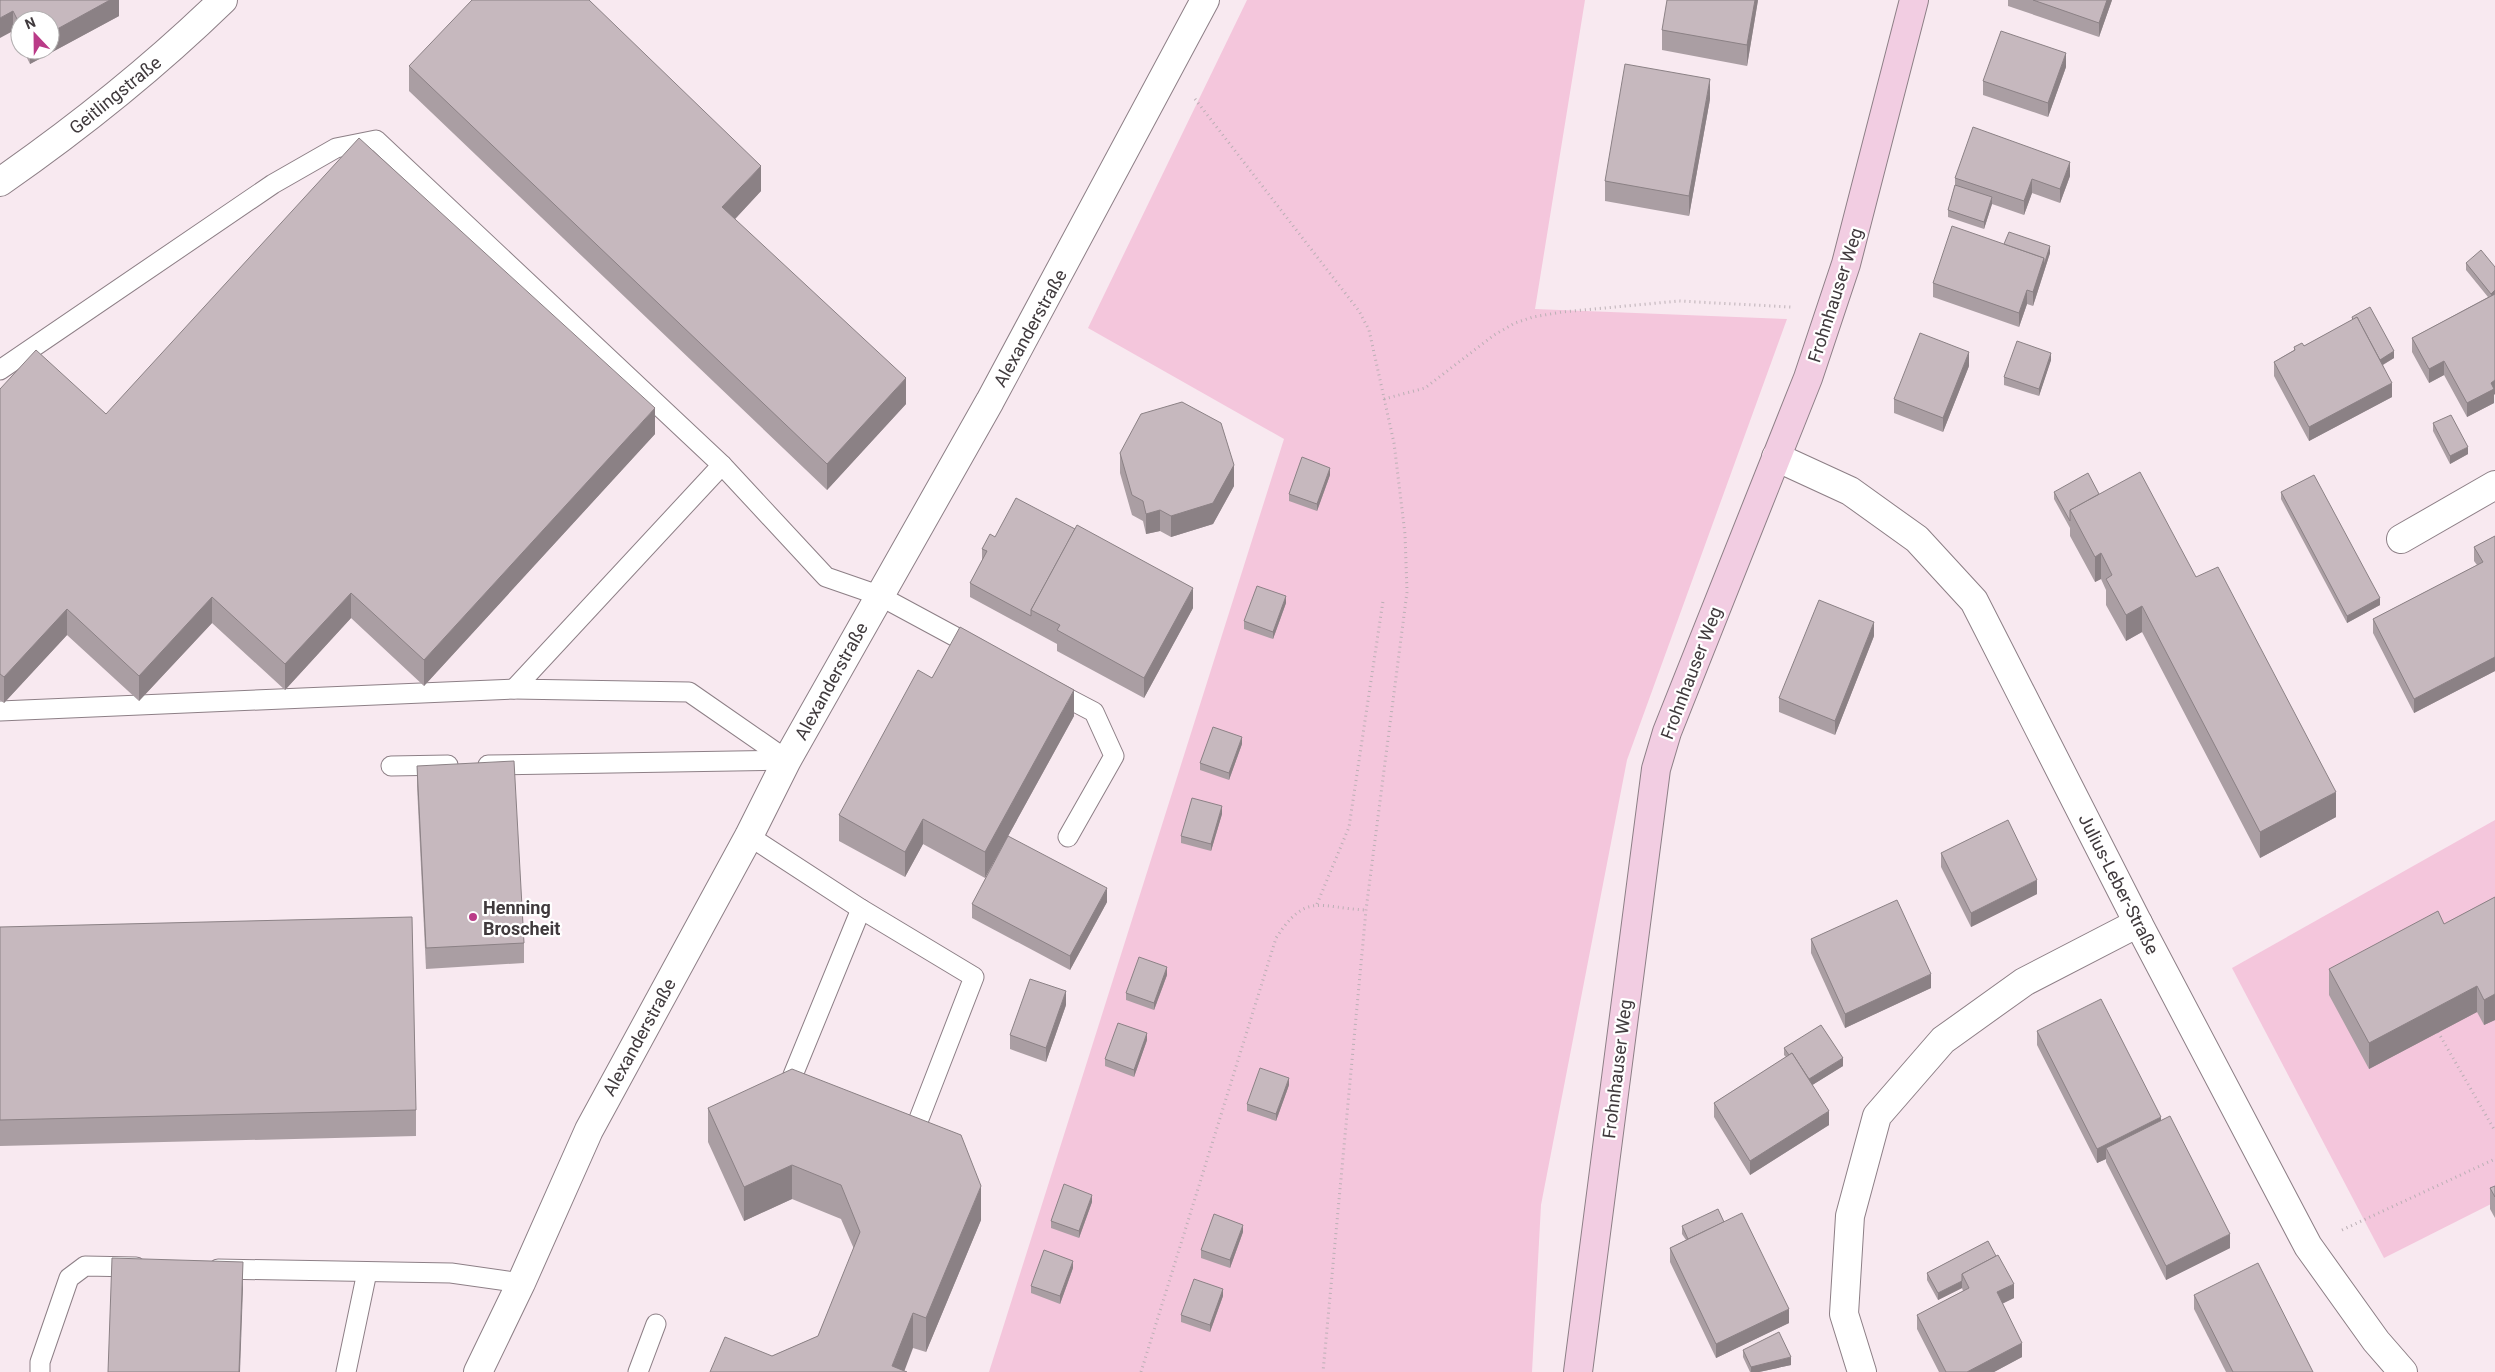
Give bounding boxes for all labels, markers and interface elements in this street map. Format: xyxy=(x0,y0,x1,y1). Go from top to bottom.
north arrow xyxy=(10,10,60,60)
text: N xyxy=(23,14,38,32)
street label: Geitlingstraße xyxy=(65,52,165,138)
street label: Frohnhauser Weg xyxy=(1803,225,1867,365)
street label: Alexanderstraße xyxy=(989,266,1071,390)
street label: Frohnhauser Weg xyxy=(1656,604,1726,742)
street label: Alexanderstraße xyxy=(790,619,872,743)
street label: Julius-Leber-Straße xyxy=(2074,810,2164,958)
place label: Henning Broscheit xyxy=(483,897,560,939)
marker: Henning Broscheit xyxy=(467,911,479,923)
street label: Alexanderstraße xyxy=(598,975,680,1099)
street label: Frohnhauser Weg xyxy=(1598,998,1636,1140)

